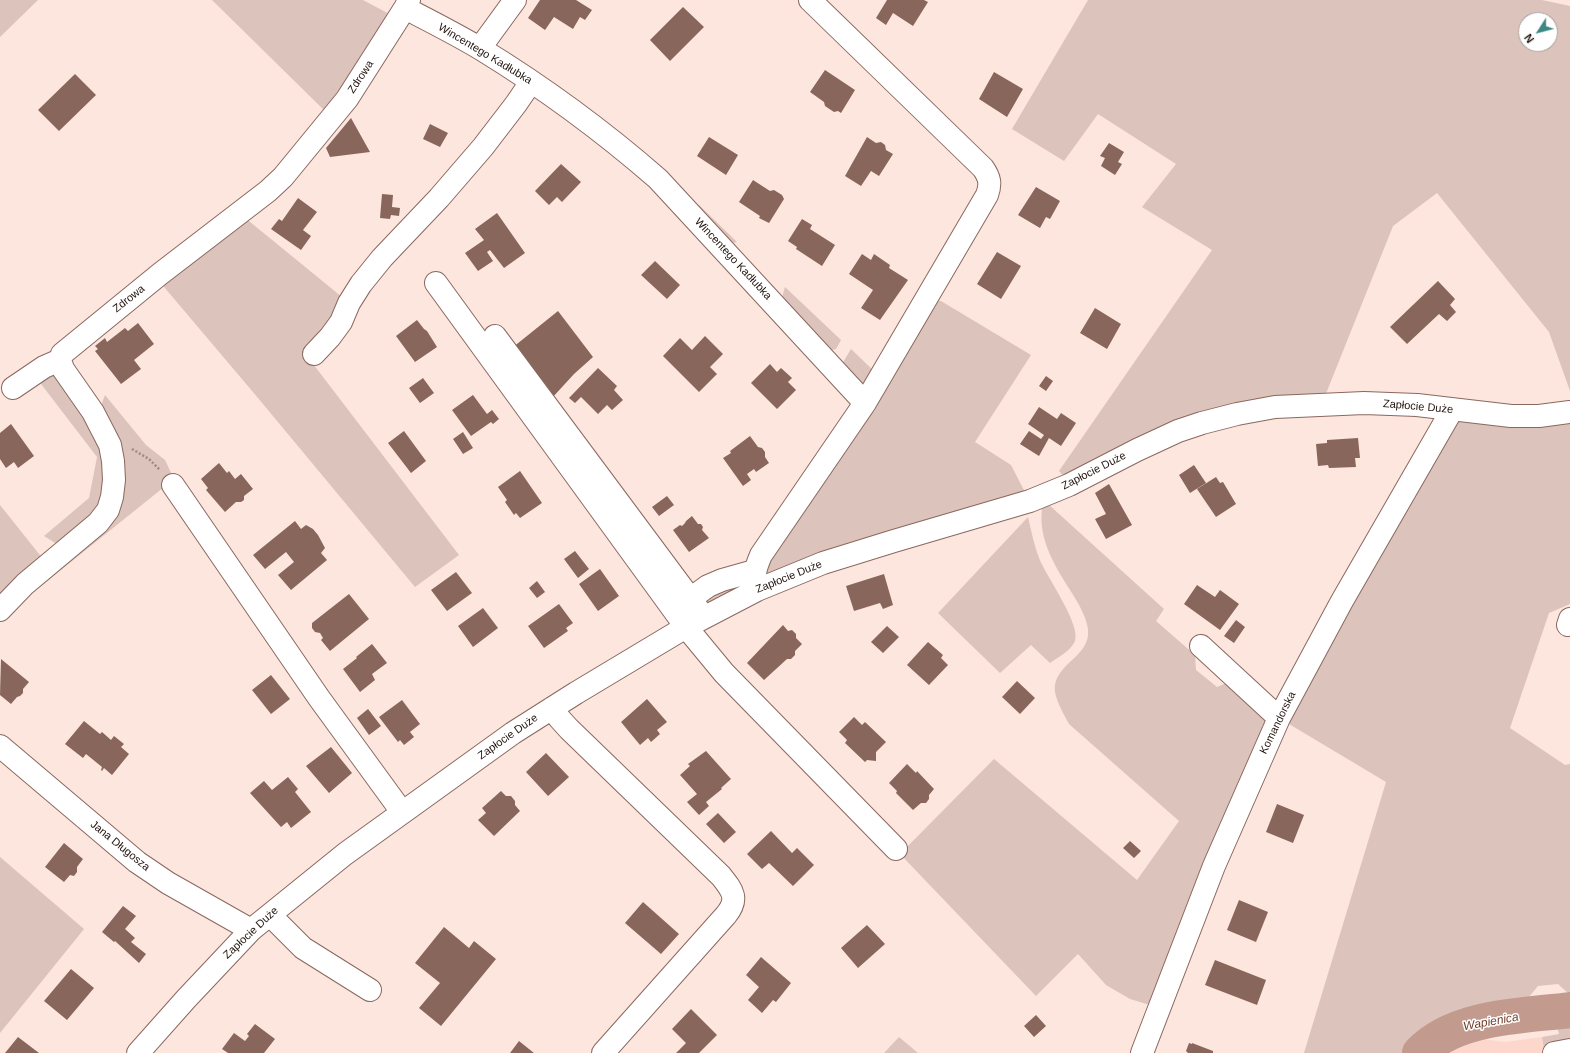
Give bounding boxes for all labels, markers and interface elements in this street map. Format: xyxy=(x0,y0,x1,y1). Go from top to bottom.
north arrow xyxy=(1518,12,1558,52)
street label: Wincentego Kadłubka xyxy=(436,21,534,87)
text: N xyxy=(1522,32,1536,45)
street label: Zdrowa xyxy=(345,58,377,96)
street label: Wincentego Kadłubka xyxy=(692,215,774,303)
street label: Zdrowa xyxy=(110,283,148,315)
street label: Zapłocie Duże xyxy=(1382,397,1454,417)
street label: Zapłocie Duże xyxy=(1060,449,1128,493)
street label: Zapłocie Duże xyxy=(754,558,824,596)
street label: Komandorska xyxy=(1257,690,1299,756)
street label: Zapłocie Duże xyxy=(475,711,541,763)
street label: Jana Długosza xyxy=(88,818,152,874)
street label: Zapłocie Duże xyxy=(221,904,281,962)
water label: Wapienica xyxy=(1462,1010,1520,1034)

